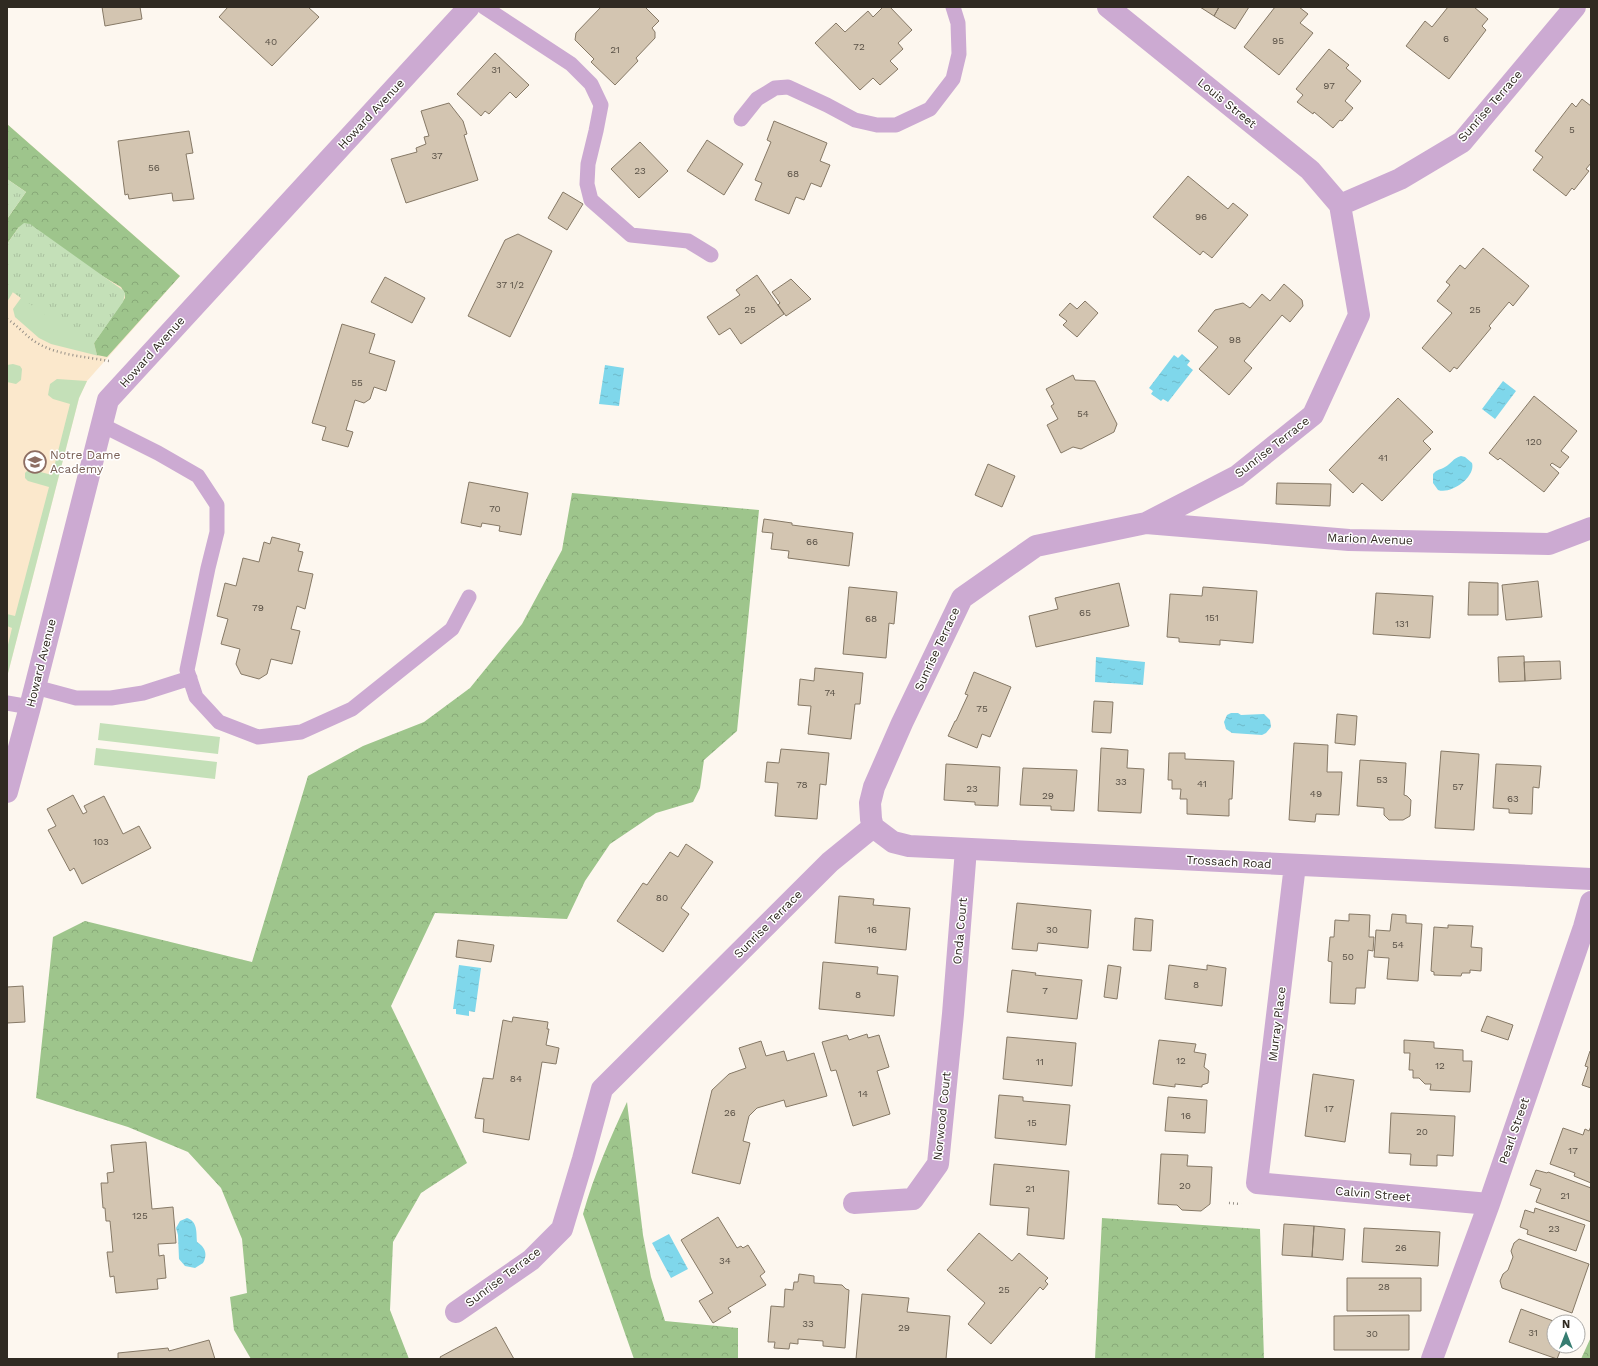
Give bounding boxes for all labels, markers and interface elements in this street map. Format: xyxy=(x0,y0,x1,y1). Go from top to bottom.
house number: 6 xyxy=(1443,33,1449,44)
house number: 95 xyxy=(1272,35,1284,46)
house number: 40 xyxy=(265,36,277,47)
house number: 72 xyxy=(853,41,865,52)
house number: 21 xyxy=(610,44,620,55)
house number: 31 xyxy=(491,64,501,75)
street label: Sunrise Terrace xyxy=(1455,67,1525,145)
street label: Louis Street xyxy=(1195,75,1259,131)
street label: Howard Avenue xyxy=(335,76,407,152)
house number: 97 xyxy=(1323,80,1335,91)
house number: 5 xyxy=(1569,124,1575,135)
house number: 37 xyxy=(431,150,443,161)
house number: 56 xyxy=(148,162,160,173)
house number: 23 xyxy=(634,165,646,176)
house number: 68 xyxy=(787,168,799,179)
house number: 96 xyxy=(1195,211,1207,222)
house number: 37 1/2 xyxy=(496,279,524,290)
house number: 25 xyxy=(744,304,756,315)
house number: 25 xyxy=(1469,304,1481,315)
street label: Howard Avenue xyxy=(116,314,188,390)
house number: 98 xyxy=(1229,334,1241,345)
house number: 55 xyxy=(351,377,363,388)
house number: 54 xyxy=(1077,408,1089,419)
street label: Sunrise Terrace xyxy=(1232,414,1312,480)
house number: 120 xyxy=(1526,436,1542,447)
place label: Notre Dame Academy xyxy=(50,448,120,476)
school or university icon: Notre Dame Academy xyxy=(22,449,48,475)
house number: 41 xyxy=(1378,452,1388,463)
house number: 70 xyxy=(489,503,501,514)
street label: Marion Avenue xyxy=(1327,531,1413,547)
house number: 66 xyxy=(806,536,818,547)
house number: 79 xyxy=(252,602,264,613)
street label: Sunrise Terrace xyxy=(912,605,962,693)
house number: 65 xyxy=(1079,607,1091,618)
house number: 151 xyxy=(1205,612,1219,623)
house number: 68 xyxy=(865,613,877,624)
street label: Howard Avenue xyxy=(23,617,59,709)
house number: 131 xyxy=(1395,618,1409,629)
house number: 74 xyxy=(824,687,836,698)
house number: 75 xyxy=(976,703,988,714)
house number: 53 xyxy=(1376,774,1388,785)
house number: 33 xyxy=(1115,776,1127,787)
house number: 41 xyxy=(1197,778,1207,789)
house number: 78 xyxy=(796,779,808,790)
house number: 57 xyxy=(1452,781,1464,792)
house number: 23 xyxy=(966,783,978,794)
house number: 49 xyxy=(1310,788,1322,799)
house number: 29 xyxy=(1042,790,1054,801)
house number: 63 xyxy=(1507,793,1519,804)
house number: 103 xyxy=(93,836,109,847)
street label: Trossach Road xyxy=(1186,853,1272,871)
street label: Sunrise Terrace xyxy=(731,887,805,961)
house number: 80 xyxy=(656,892,668,903)
street label: Onda Court xyxy=(950,897,970,965)
house number: 16 xyxy=(867,924,877,935)
house number: 30 xyxy=(1046,924,1058,935)
house number: 54 xyxy=(1392,939,1404,950)
house number: 50 xyxy=(1342,951,1354,962)
house number: 8 xyxy=(1193,979,1199,990)
house number: 7 xyxy=(1042,985,1048,996)
street label: Murray Place xyxy=(1265,986,1289,1062)
house number: 8 xyxy=(855,989,861,1000)
house number: 12 xyxy=(1176,1055,1186,1066)
house number: 11 xyxy=(1036,1056,1044,1067)
house number: 12 xyxy=(1435,1060,1445,1071)
street label: Norwood Court xyxy=(930,1071,954,1161)
house number: 84 xyxy=(510,1073,522,1084)
house number: 14 xyxy=(858,1088,868,1099)
street label: Pearl Street xyxy=(1496,1096,1532,1166)
house number: 17 xyxy=(1324,1103,1334,1114)
house number: 26 xyxy=(724,1107,736,1118)
house number: 16 xyxy=(1181,1110,1191,1121)
house number: 15 xyxy=(1027,1117,1037,1128)
house number: 20 xyxy=(1416,1126,1428,1137)
house number: 17 xyxy=(1568,1145,1578,1156)
house number: 20 xyxy=(1179,1180,1191,1191)
house number: 21 xyxy=(1025,1183,1035,1194)
street label: Calvin Street xyxy=(1335,1184,1411,1204)
house number: 21 xyxy=(1560,1190,1570,1201)
house number: 125 xyxy=(132,1210,148,1221)
house number: 23 xyxy=(1548,1223,1560,1234)
house number: 26 xyxy=(1395,1242,1407,1253)
street label: Sunrise Terrace xyxy=(463,1244,543,1310)
house number: 34 xyxy=(719,1255,731,1266)
house number: 28 xyxy=(1378,1281,1390,1292)
house number: 25 xyxy=(998,1284,1010,1295)
north arrow xyxy=(1546,1314,1586,1354)
house number: 33 xyxy=(802,1318,814,1329)
text: N xyxy=(1562,1318,1570,1331)
house number: 29 xyxy=(898,1322,910,1333)
house number: 31 xyxy=(1528,1327,1538,1338)
house number: 30 xyxy=(1366,1328,1378,1339)

